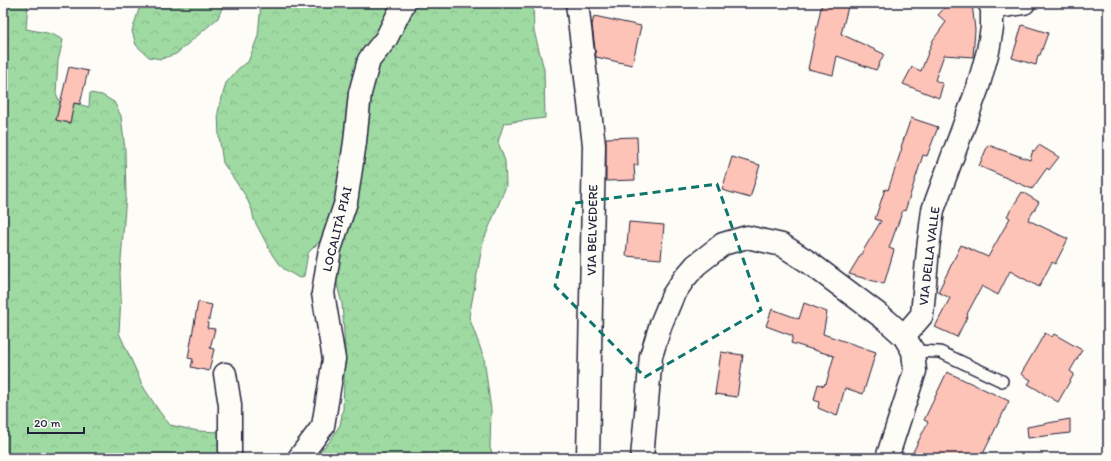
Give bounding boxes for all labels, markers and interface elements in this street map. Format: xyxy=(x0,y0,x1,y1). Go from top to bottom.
street label: VIA BELVEDERE xyxy=(584,184,600,276)
street label: LOCALITÀ PIAI xyxy=(319,185,355,273)
street label: VIA DELLA VALLE xyxy=(915,206,943,306)
scale bar xyxy=(28,409,84,435)
text: 20 m xyxy=(34,416,61,430)

